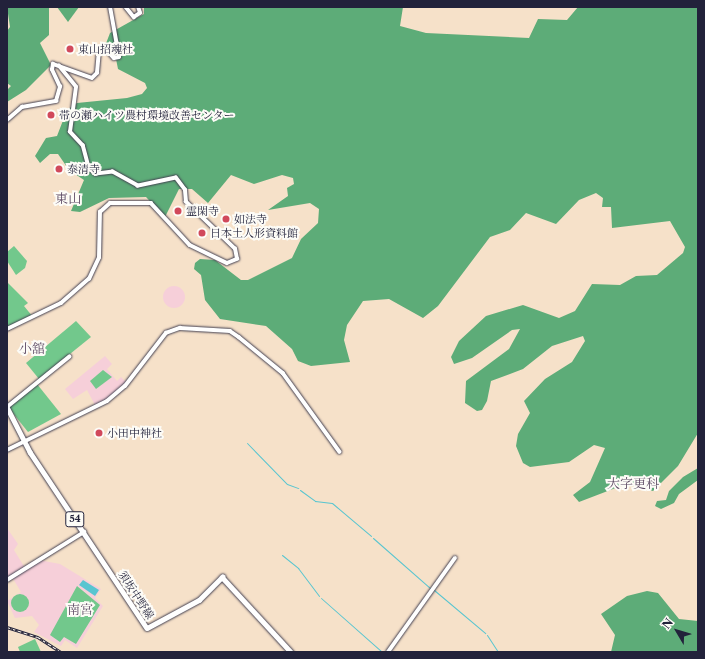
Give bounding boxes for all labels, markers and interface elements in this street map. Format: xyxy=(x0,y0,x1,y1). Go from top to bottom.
place label: 東山招魂社 xyxy=(78,42,133,56)
marker: 東山招魂社 xyxy=(65,44,75,54)
place label: 帯の瀬ハイツ農村環境改善センター xyxy=(59,108,235,122)
marker: 帯の瀬ハイツ農村環境改善センター xyxy=(46,110,56,120)
place label: 泰清寺 xyxy=(67,162,100,176)
marker: 泰清寺 xyxy=(54,164,64,174)
district label: 東山 xyxy=(55,190,81,206)
place label: 霊閑寺 xyxy=(186,204,219,218)
marker: 霊閑寺 xyxy=(173,206,183,216)
place label: 如法寺 xyxy=(234,212,267,226)
marker: 如法寺 xyxy=(221,214,231,224)
place label: 日本土人形資料館 xyxy=(210,226,298,240)
marker: 日本土人形資料館 xyxy=(197,228,207,238)
district label: 小舘 xyxy=(19,340,45,356)
place label: 小田中神社 xyxy=(107,426,162,440)
marker: 小田中神社 xyxy=(94,428,104,438)
district label: 大字更科 xyxy=(607,475,659,491)
road number: 54 xyxy=(65,511,85,527)
street label: 須坂中野線 xyxy=(115,568,157,622)
district label: 南宮 xyxy=(67,601,93,617)
north arrow xyxy=(657,611,697,651)
text: N xyxy=(659,616,676,632)

